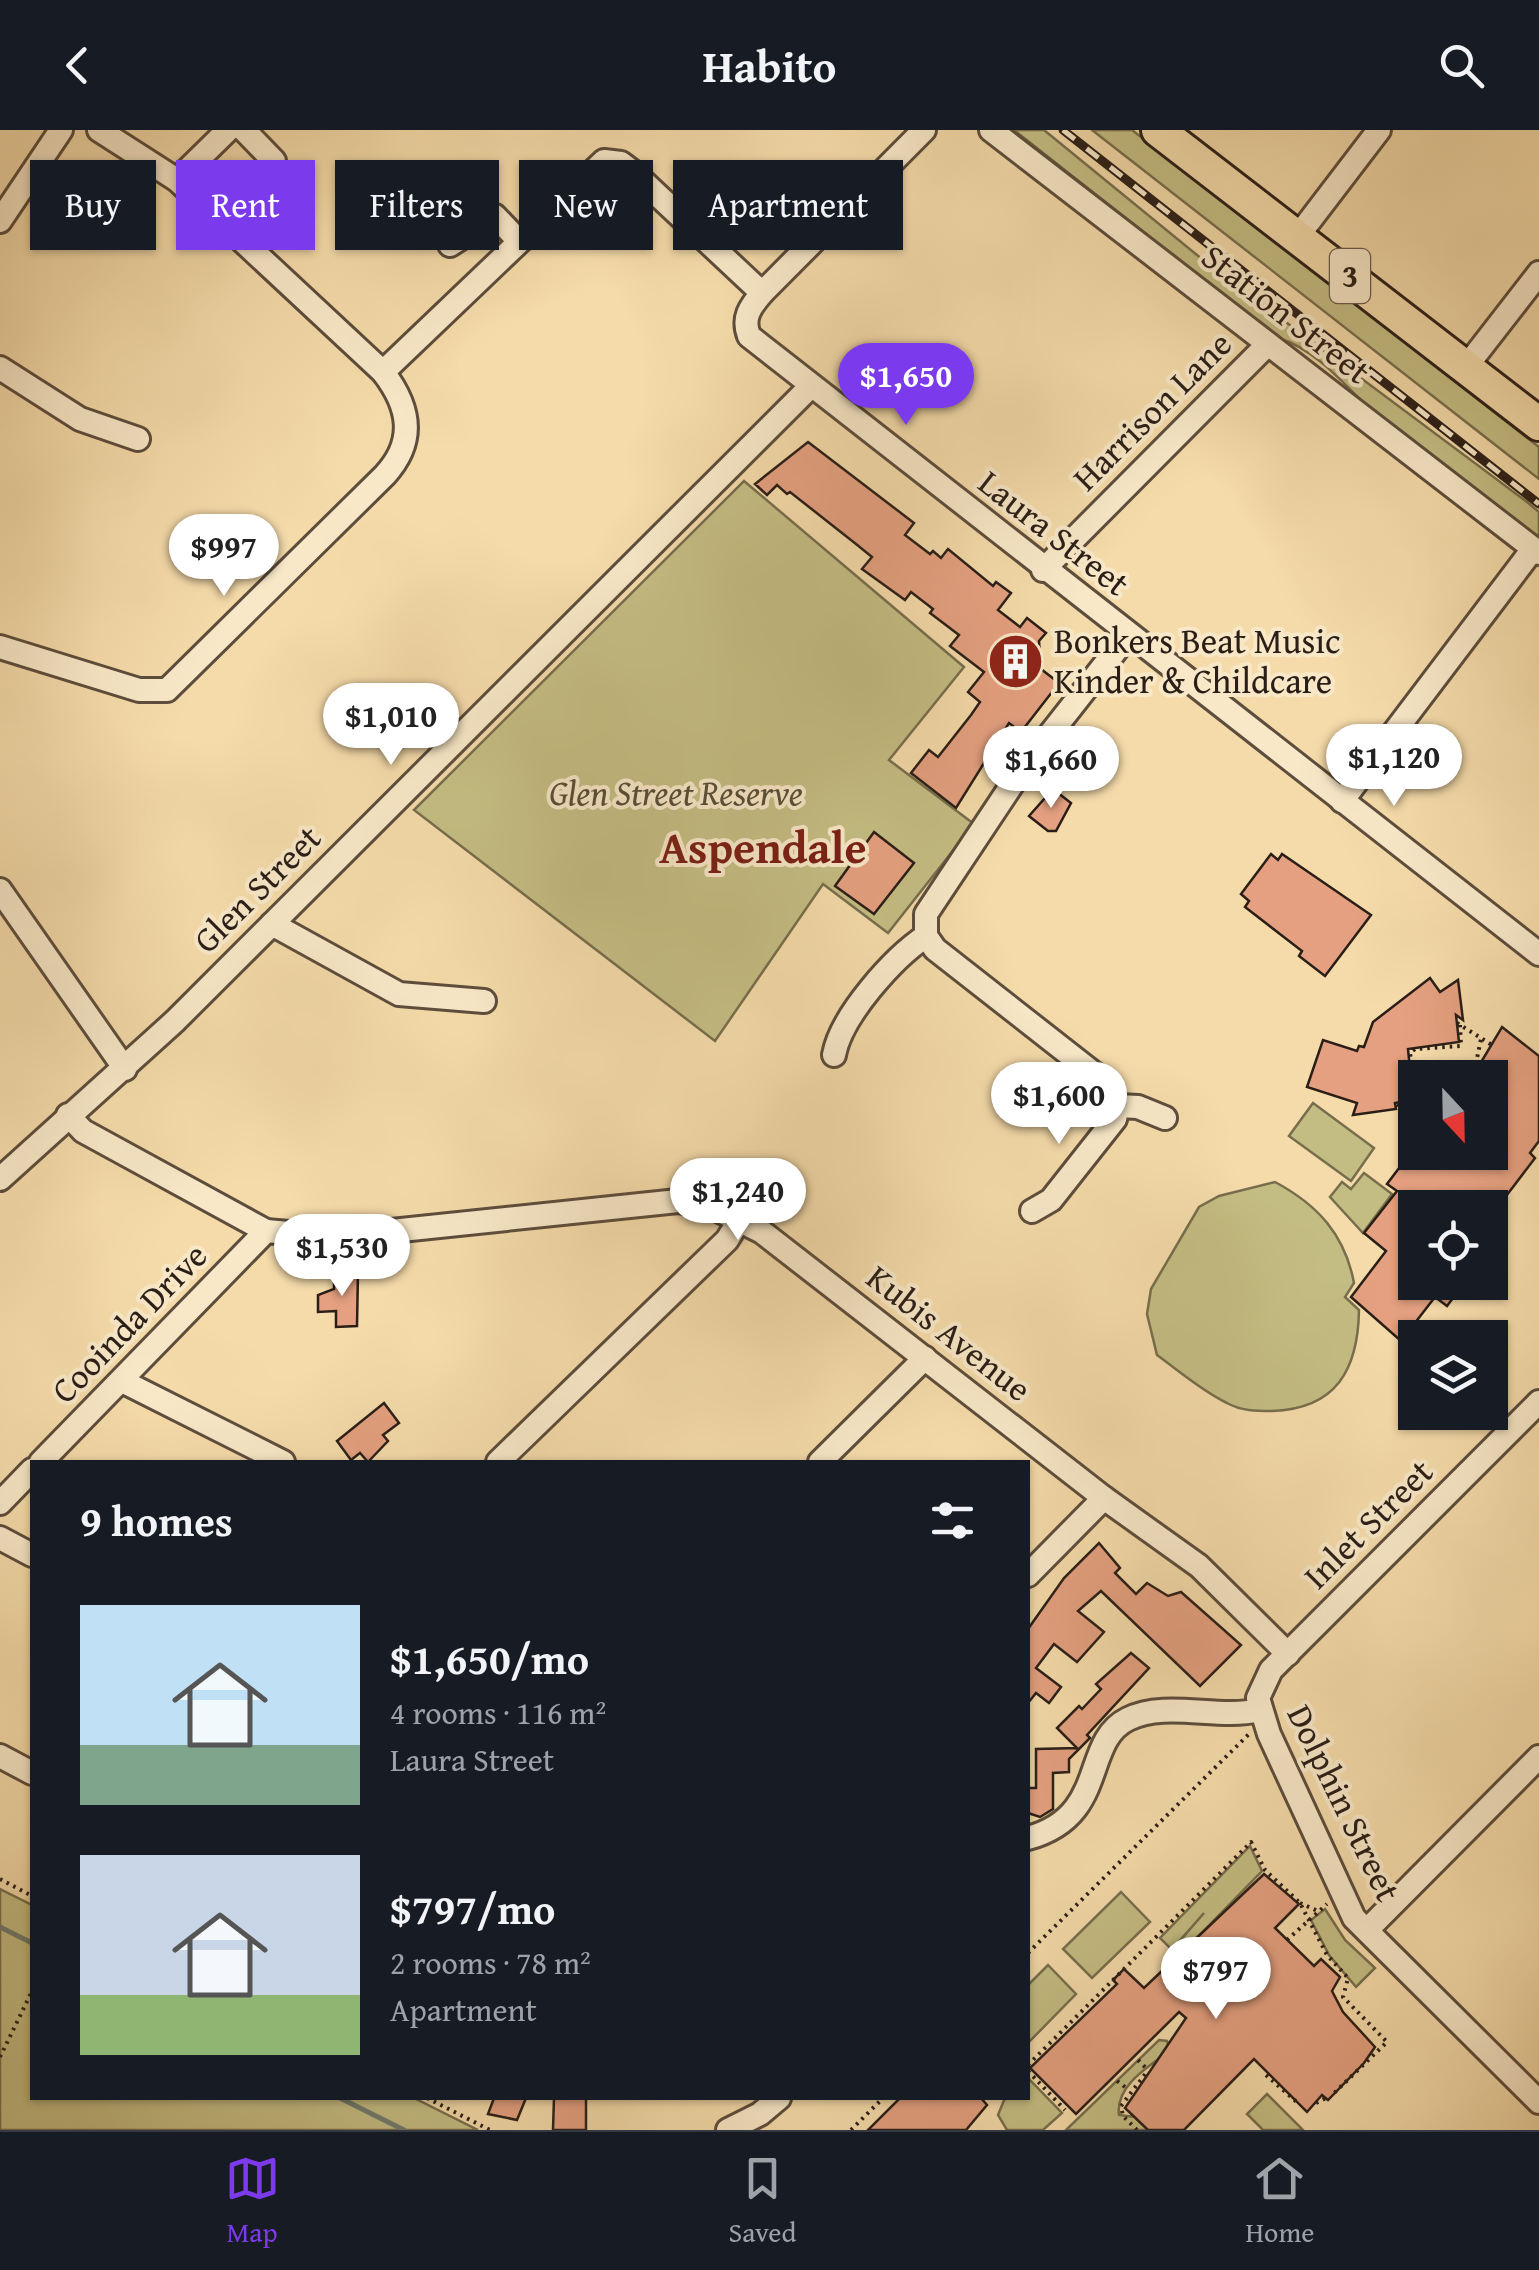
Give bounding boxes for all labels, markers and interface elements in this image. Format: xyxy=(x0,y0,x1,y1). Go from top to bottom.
text: Habito xyxy=(703,33,836,98)
icon: back xyxy=(50,38,105,93)
icon: search xyxy=(1434,38,1489,93)
chip: Buy xyxy=(30,160,156,250)
chip: Rent xyxy=(176,160,315,250)
chip: Filters xyxy=(335,160,499,250)
chip: New xyxy=(519,160,653,250)
chip: Apartment xyxy=(673,160,903,250)
street label: Station Street xyxy=(1191,231,1382,396)
road number: 3 xyxy=(1330,249,1370,303)
street label: Harrison Lane xyxy=(1060,319,1243,502)
pin: $1,650 xyxy=(825,343,987,428)
text: $1,650 xyxy=(860,352,952,399)
street label: Laura Street xyxy=(968,457,1141,608)
pin: $997 xyxy=(165,514,283,599)
text: $997 xyxy=(191,523,257,570)
place label: Bonkers Beat Music Kinder & Childcare xyxy=(1054,615,1341,706)
building icon: Bonkers Beat Music Kinder & Childcare xyxy=(985,631,1045,691)
pin: $1,010 xyxy=(310,683,472,768)
text: $1,010 xyxy=(345,692,437,739)
pin: $1,120 xyxy=(1313,724,1475,809)
pin: $1,660 xyxy=(970,726,1132,811)
text: $1,120 xyxy=(1348,733,1440,780)
text: $1,660 xyxy=(1005,735,1097,782)
park label: Glen Street Reserve xyxy=(549,767,803,818)
street label: Glen Street xyxy=(181,813,332,964)
district label: Aspendale xyxy=(659,814,867,879)
north arrow xyxy=(1398,1060,1508,1170)
map controls xyxy=(1398,1060,1508,1430)
pin: $1,600 xyxy=(978,1062,1140,1147)
text: $1,600 xyxy=(1013,1071,1105,1118)
pin: $1,240 xyxy=(657,1158,819,1243)
text: $1,240 xyxy=(692,1167,784,1214)
button: locate xyxy=(1398,1190,1508,1300)
pin: $1,530 xyxy=(261,1214,423,1299)
text: $1,530 xyxy=(296,1223,388,1270)
street label: Cooinda Drive xyxy=(39,1231,218,1414)
street label: Kubis Avenue xyxy=(856,1252,1043,1413)
button: layers xyxy=(1398,1320,1508,1430)
street label: Inlet Street xyxy=(1291,1447,1444,1600)
text: 9 homes xyxy=(80,1490,233,1551)
icon: filters xyxy=(925,1493,980,1548)
text: $1,650/mo xyxy=(390,1628,589,1689)
icon: home xyxy=(160,1645,280,1765)
text: 4 rooms · 116 m² xyxy=(390,1689,606,1736)
street label: Dolphin Street xyxy=(1275,1696,1414,1910)
text: Laura Street xyxy=(390,1736,554,1783)
text: $797/mo xyxy=(390,1878,555,1939)
icon: home xyxy=(160,1895,280,2015)
pin: $797 xyxy=(1157,1937,1275,2022)
text: 2 rooms · 78 m² xyxy=(390,1939,591,1986)
text: $797 xyxy=(1183,1946,1249,1993)
text: Apartment xyxy=(390,1986,537,2033)
tab: Map xyxy=(225,2151,280,2252)
tab: Saved xyxy=(729,2151,796,2252)
tab: Home xyxy=(1246,2151,1314,2252)

